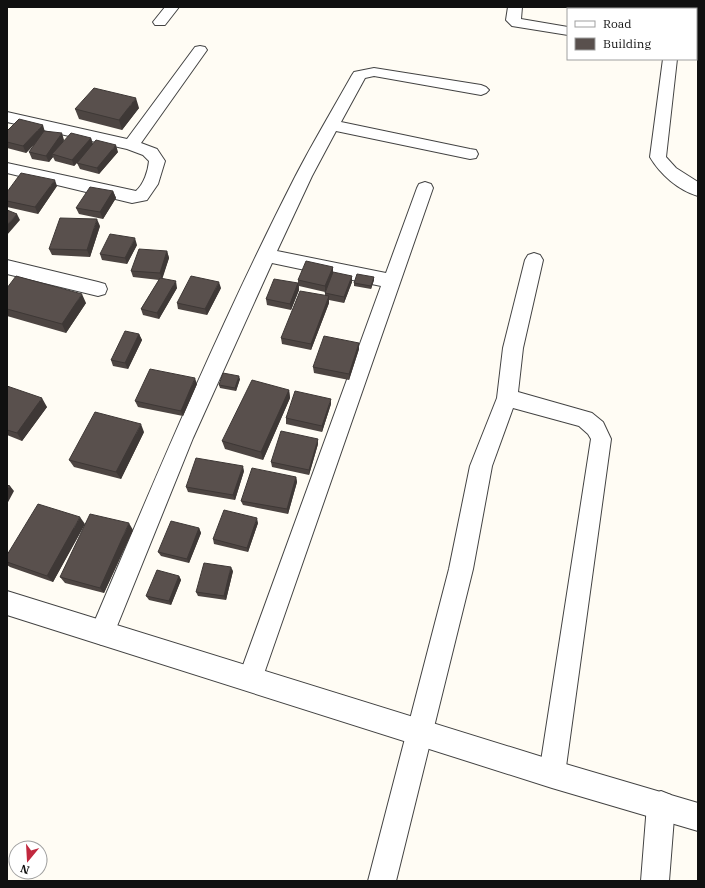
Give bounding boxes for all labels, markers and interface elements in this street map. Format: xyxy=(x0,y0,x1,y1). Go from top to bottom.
legend xyxy=(567,8,697,60)
text: Road xyxy=(603,16,632,31)
text: Building xyxy=(603,36,651,51)
north arrow xyxy=(8,840,48,880)
text: N xyxy=(18,861,31,878)

